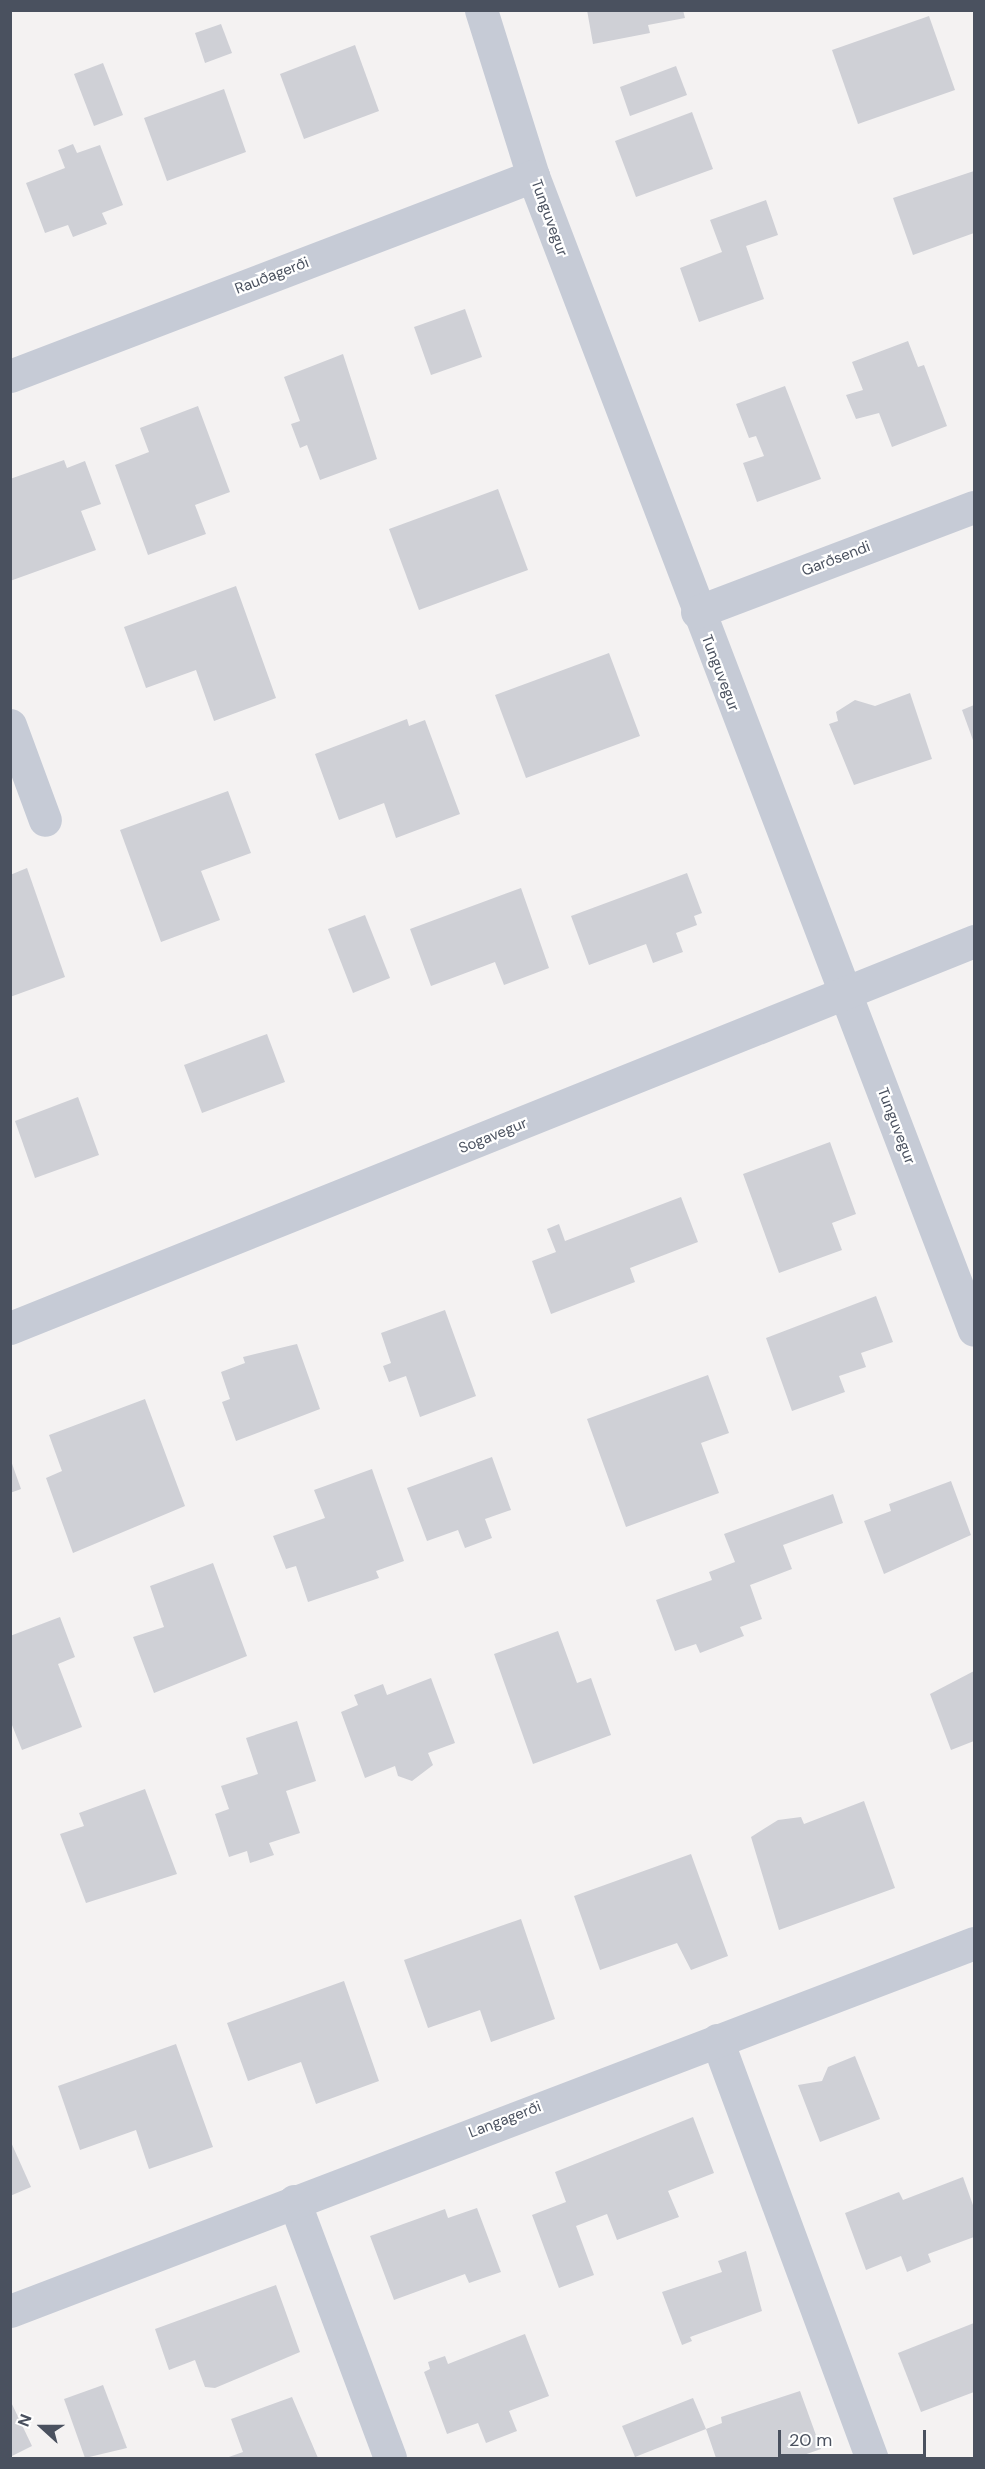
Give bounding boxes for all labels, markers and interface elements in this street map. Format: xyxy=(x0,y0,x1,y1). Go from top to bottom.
street label: Tunguvegur xyxy=(527,177,571,259)
street label: Rauðagerði xyxy=(233,254,311,298)
street label: Garðsendi xyxy=(799,538,873,580)
street label: Tunguvegur xyxy=(697,632,743,714)
street label: Tunguvegur xyxy=(873,1085,919,1167)
street label: Sogavegur xyxy=(456,1114,530,1158)
street label: Langagerði xyxy=(466,2098,544,2142)
north arrow xyxy=(12,2397,72,2457)
text: N xyxy=(13,2411,37,2430)
scale bar xyxy=(781,2418,930,2456)
text: 20 m xyxy=(789,2428,832,2452)

